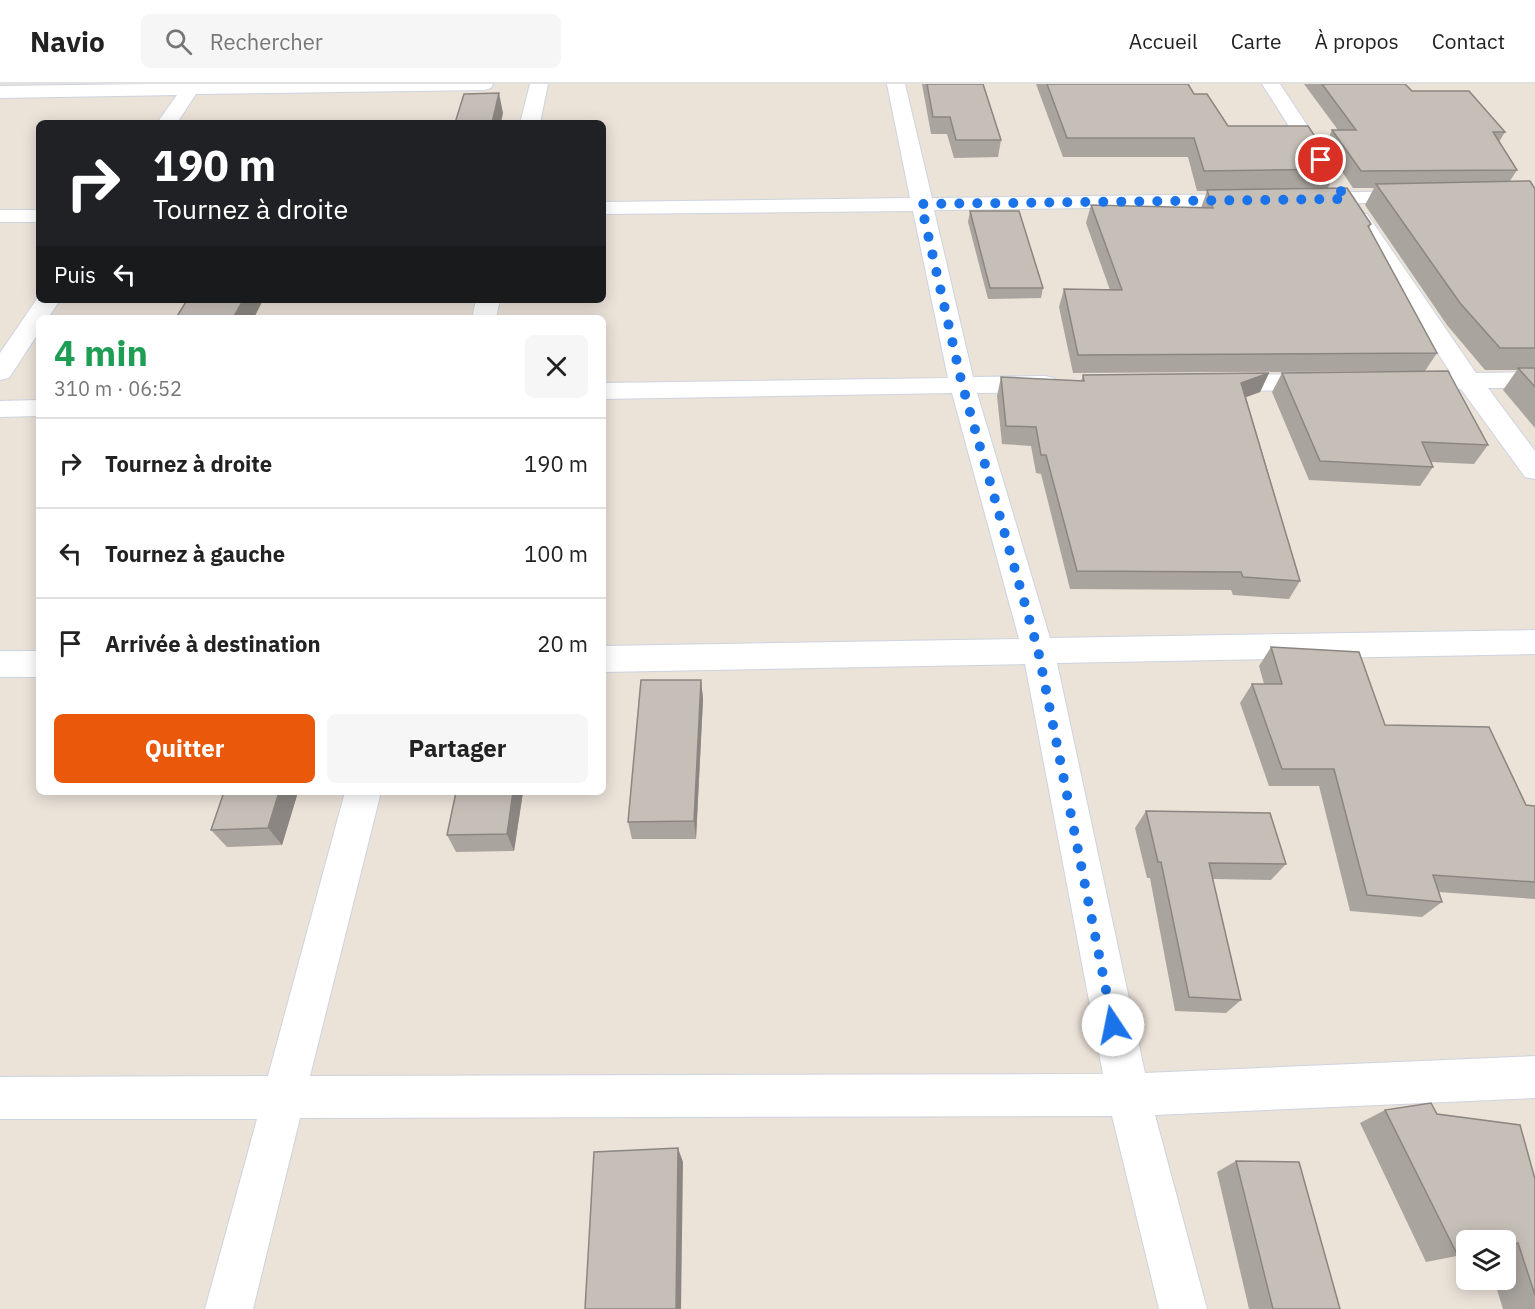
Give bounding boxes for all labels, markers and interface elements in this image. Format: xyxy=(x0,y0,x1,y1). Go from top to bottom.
search box xyxy=(141,14,561,68)
text: Navio xyxy=(30,23,105,60)
icon: search xyxy=(162,25,195,58)
text: Rechercher xyxy=(210,27,323,56)
text: Accueil xyxy=(1129,27,1198,55)
text: Carte xyxy=(1231,27,1282,55)
text: À propos xyxy=(1315,27,1399,55)
text: Contact xyxy=(1432,27,1505,55)
pin xyxy=(1295,134,1346,185)
text: 190 m xyxy=(153,138,276,193)
icon: arrive xyxy=(1304,143,1337,176)
icon: right xyxy=(54,144,132,222)
text: Tournez à droite xyxy=(153,191,348,226)
icon: left xyxy=(108,258,141,291)
text: Puis xyxy=(54,260,96,289)
text: 4 min xyxy=(54,329,148,376)
button: close xyxy=(525,335,588,398)
text: 310 m · 06:52 xyxy=(54,375,182,402)
icon: right xyxy=(54,447,87,480)
text: Tournez à droite xyxy=(105,449,272,478)
text: 190 m xyxy=(524,449,588,478)
icon: left xyxy=(54,537,87,570)
text: Tournez à gauche xyxy=(105,539,285,568)
text: 100 m xyxy=(524,539,588,568)
icon: arrive xyxy=(54,627,87,660)
text: Arrivée à destination xyxy=(105,629,321,658)
text: 20 m xyxy=(537,629,588,658)
button: Quitter xyxy=(54,714,315,783)
button: Partager xyxy=(327,714,588,783)
position arrow xyxy=(1081,993,1145,1057)
map controls xyxy=(1456,1230,1516,1290)
button: layers xyxy=(1456,1230,1516,1290)

